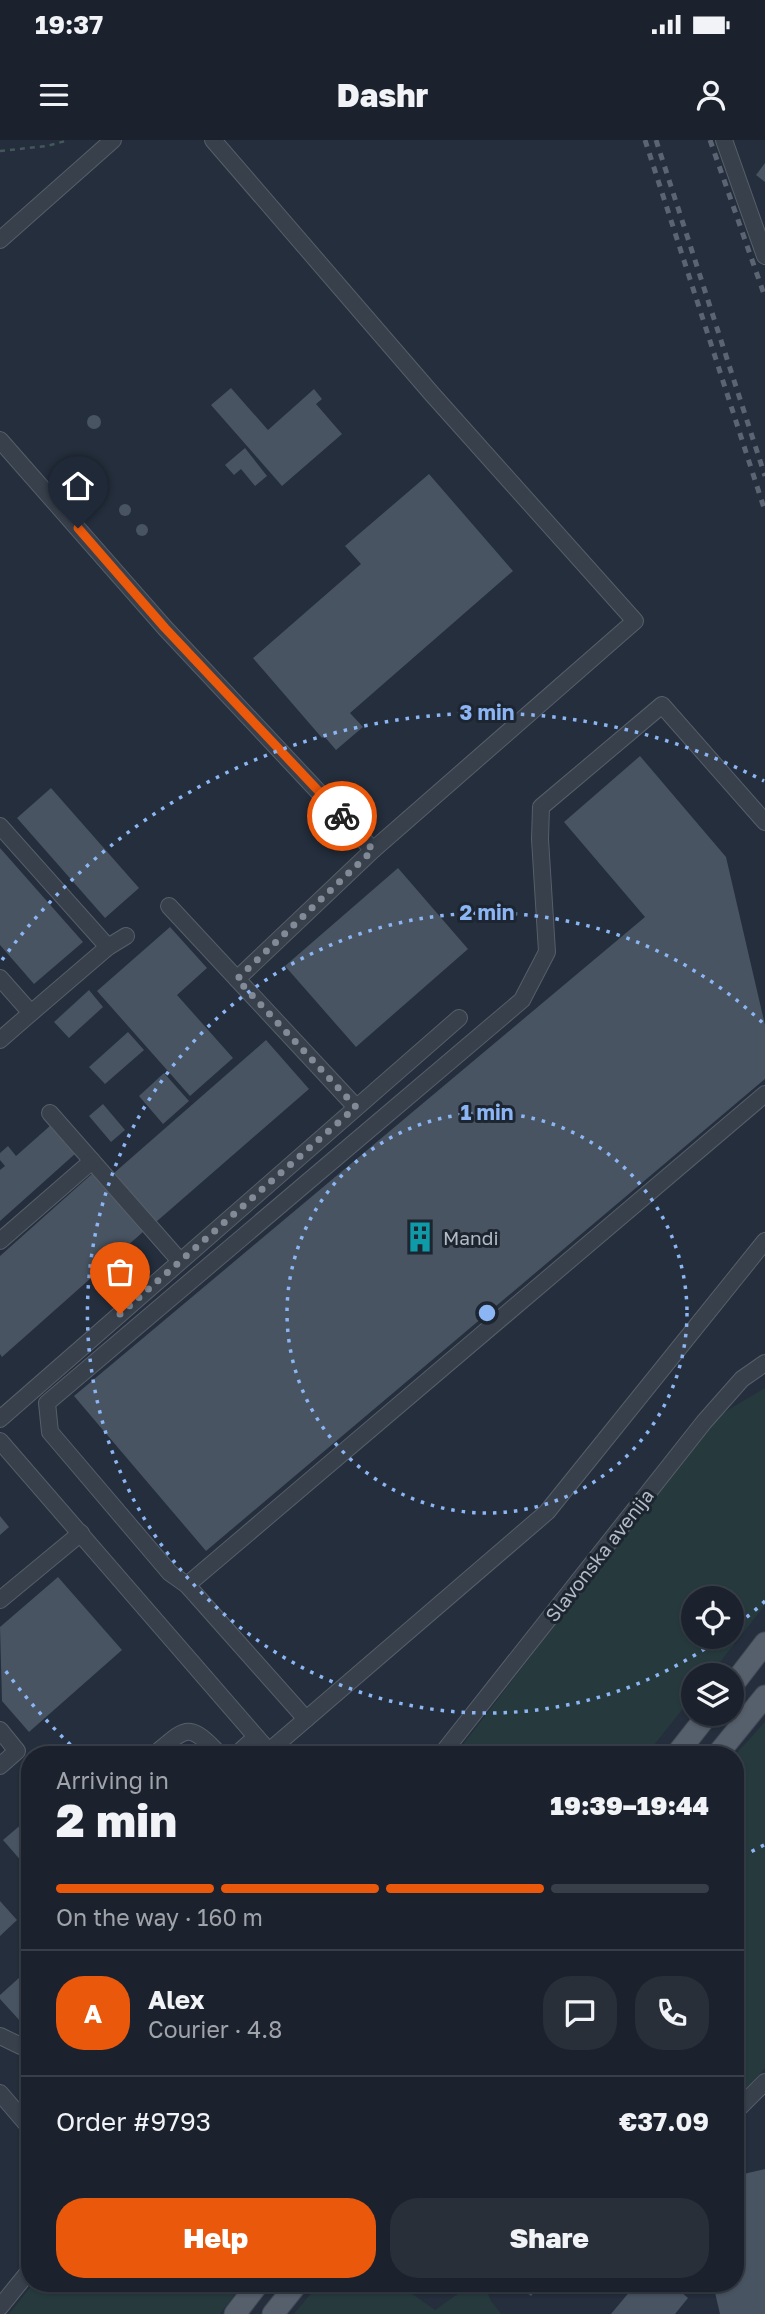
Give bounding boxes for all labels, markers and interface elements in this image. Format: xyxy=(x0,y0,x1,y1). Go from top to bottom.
text: 19:37 xyxy=(35,9,103,40)
icon: menu xyxy=(35,76,73,114)
text: Dashr xyxy=(337,76,428,114)
icon: person xyxy=(692,76,730,114)
pin xyxy=(48,456,108,528)
icon: home xyxy=(59,467,97,505)
text: 3 min xyxy=(460,699,514,725)
courier xyxy=(307,781,377,851)
icon: bike xyxy=(323,797,361,835)
text: 2 min xyxy=(460,899,514,925)
text: 1 min xyxy=(461,1099,513,1125)
building icon: Mandi xyxy=(403,1220,437,1254)
place label: Mandi xyxy=(443,1226,499,1249)
pin xyxy=(90,1242,150,1314)
icon: bag xyxy=(101,1253,139,1291)
centre of rings xyxy=(475,1301,499,1325)
street label: Slavonska avenija xyxy=(540,1484,658,1626)
map controls xyxy=(681,1586,744,1726)
button: locate xyxy=(681,1586,744,1649)
button: layers xyxy=(681,1663,744,1726)
text: Arriving in xyxy=(56,1766,169,1794)
text: 19:39–19:44 xyxy=(550,1790,709,1821)
text: 2 min xyxy=(56,1792,177,1847)
text: On the way · 160 m xyxy=(56,1903,263,1931)
button: chat xyxy=(543,1976,617,2050)
button: phone xyxy=(635,1976,709,2050)
text: Alex xyxy=(148,1984,205,2015)
text: A xyxy=(84,1998,102,2029)
text: Courier · 4.8 xyxy=(148,2015,282,2043)
text: Order #9793 xyxy=(56,2106,211,2137)
text: €37.09 xyxy=(619,2106,709,2137)
button: Help xyxy=(56,2198,376,2278)
button: Share xyxy=(390,2198,709,2278)

